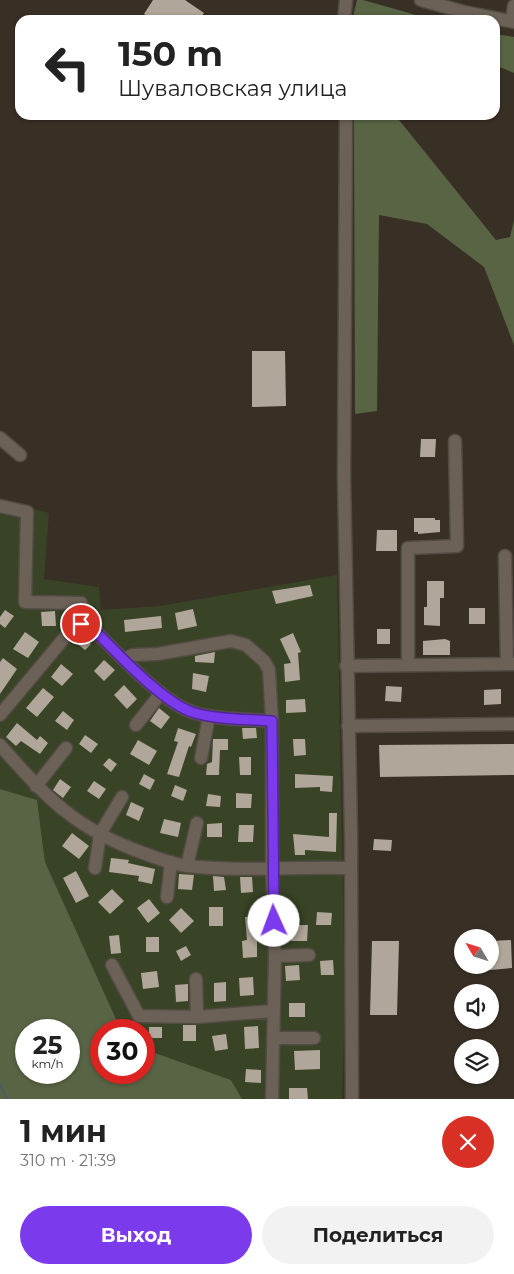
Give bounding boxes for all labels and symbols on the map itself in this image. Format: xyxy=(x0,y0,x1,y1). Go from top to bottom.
pin xyxy=(60,603,102,645)
position arrow xyxy=(247,894,299,946)
north arrow xyxy=(454,929,499,974)
speed limit sign: 30 xyxy=(90,1019,155,1084)

